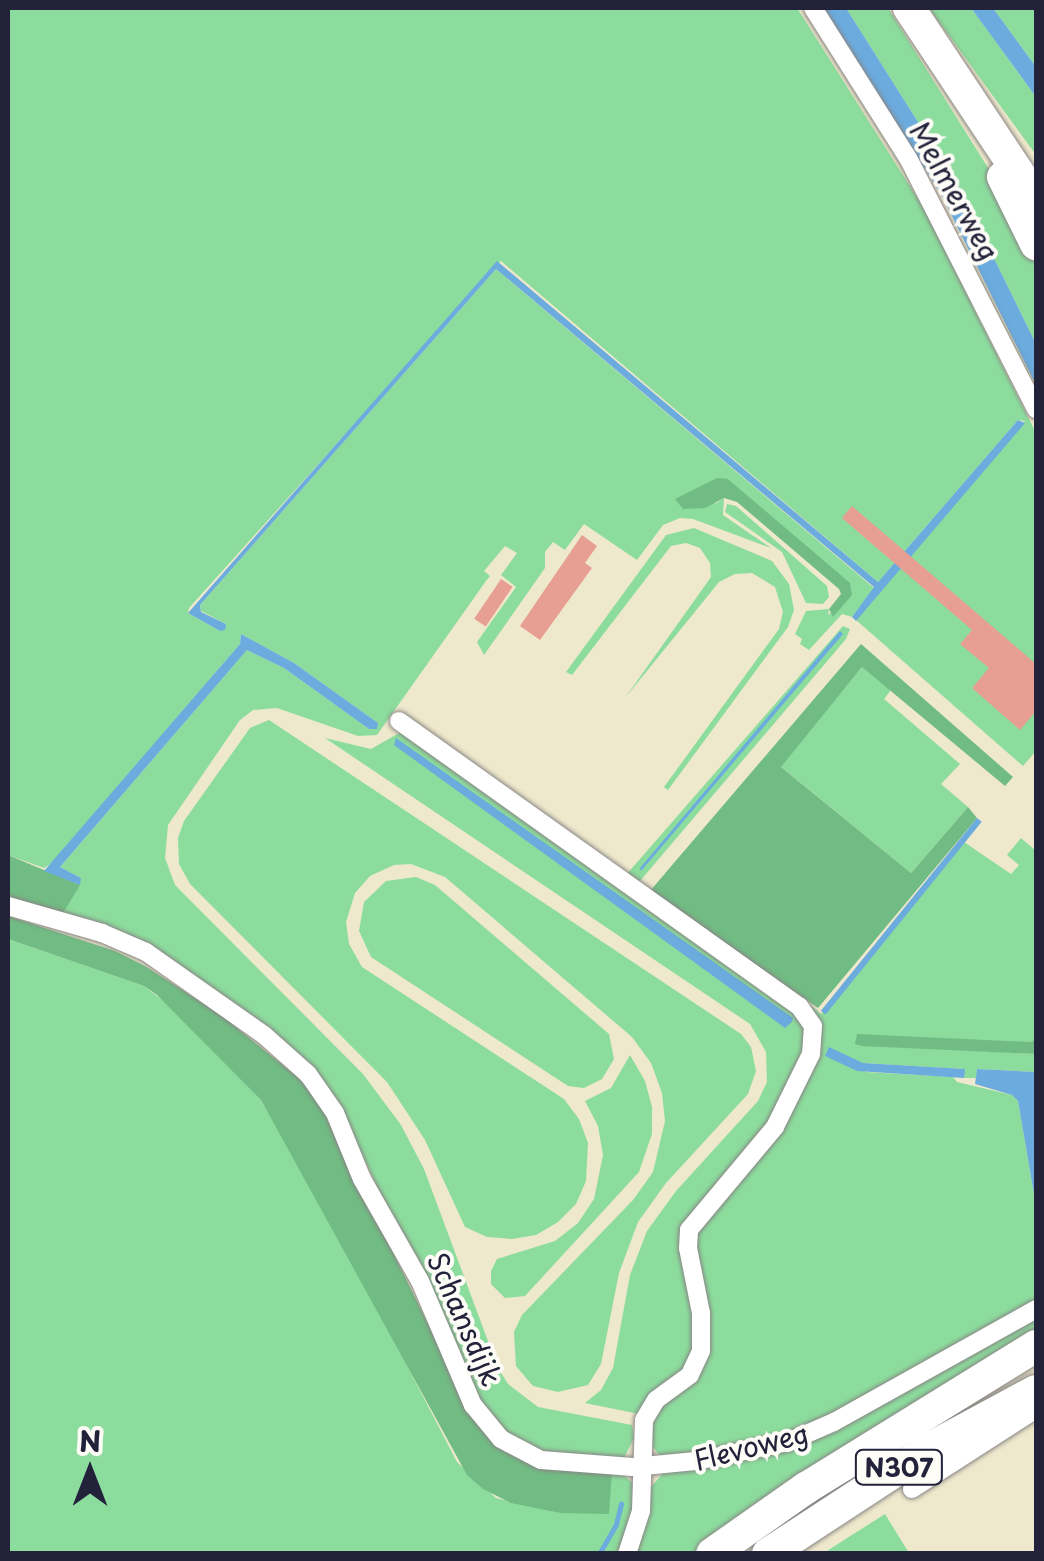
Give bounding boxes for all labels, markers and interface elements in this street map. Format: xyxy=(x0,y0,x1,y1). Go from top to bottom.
street label: Melmerweg xyxy=(903,116,1007,266)
street label: Schansdijk xyxy=(421,1247,509,1391)
street label: Flevoweg xyxy=(690,1416,812,1476)
text: N xyxy=(79,1419,101,1462)
north arrow xyxy=(40,1421,140,1521)
road number: N307 xyxy=(854,1447,944,1487)

